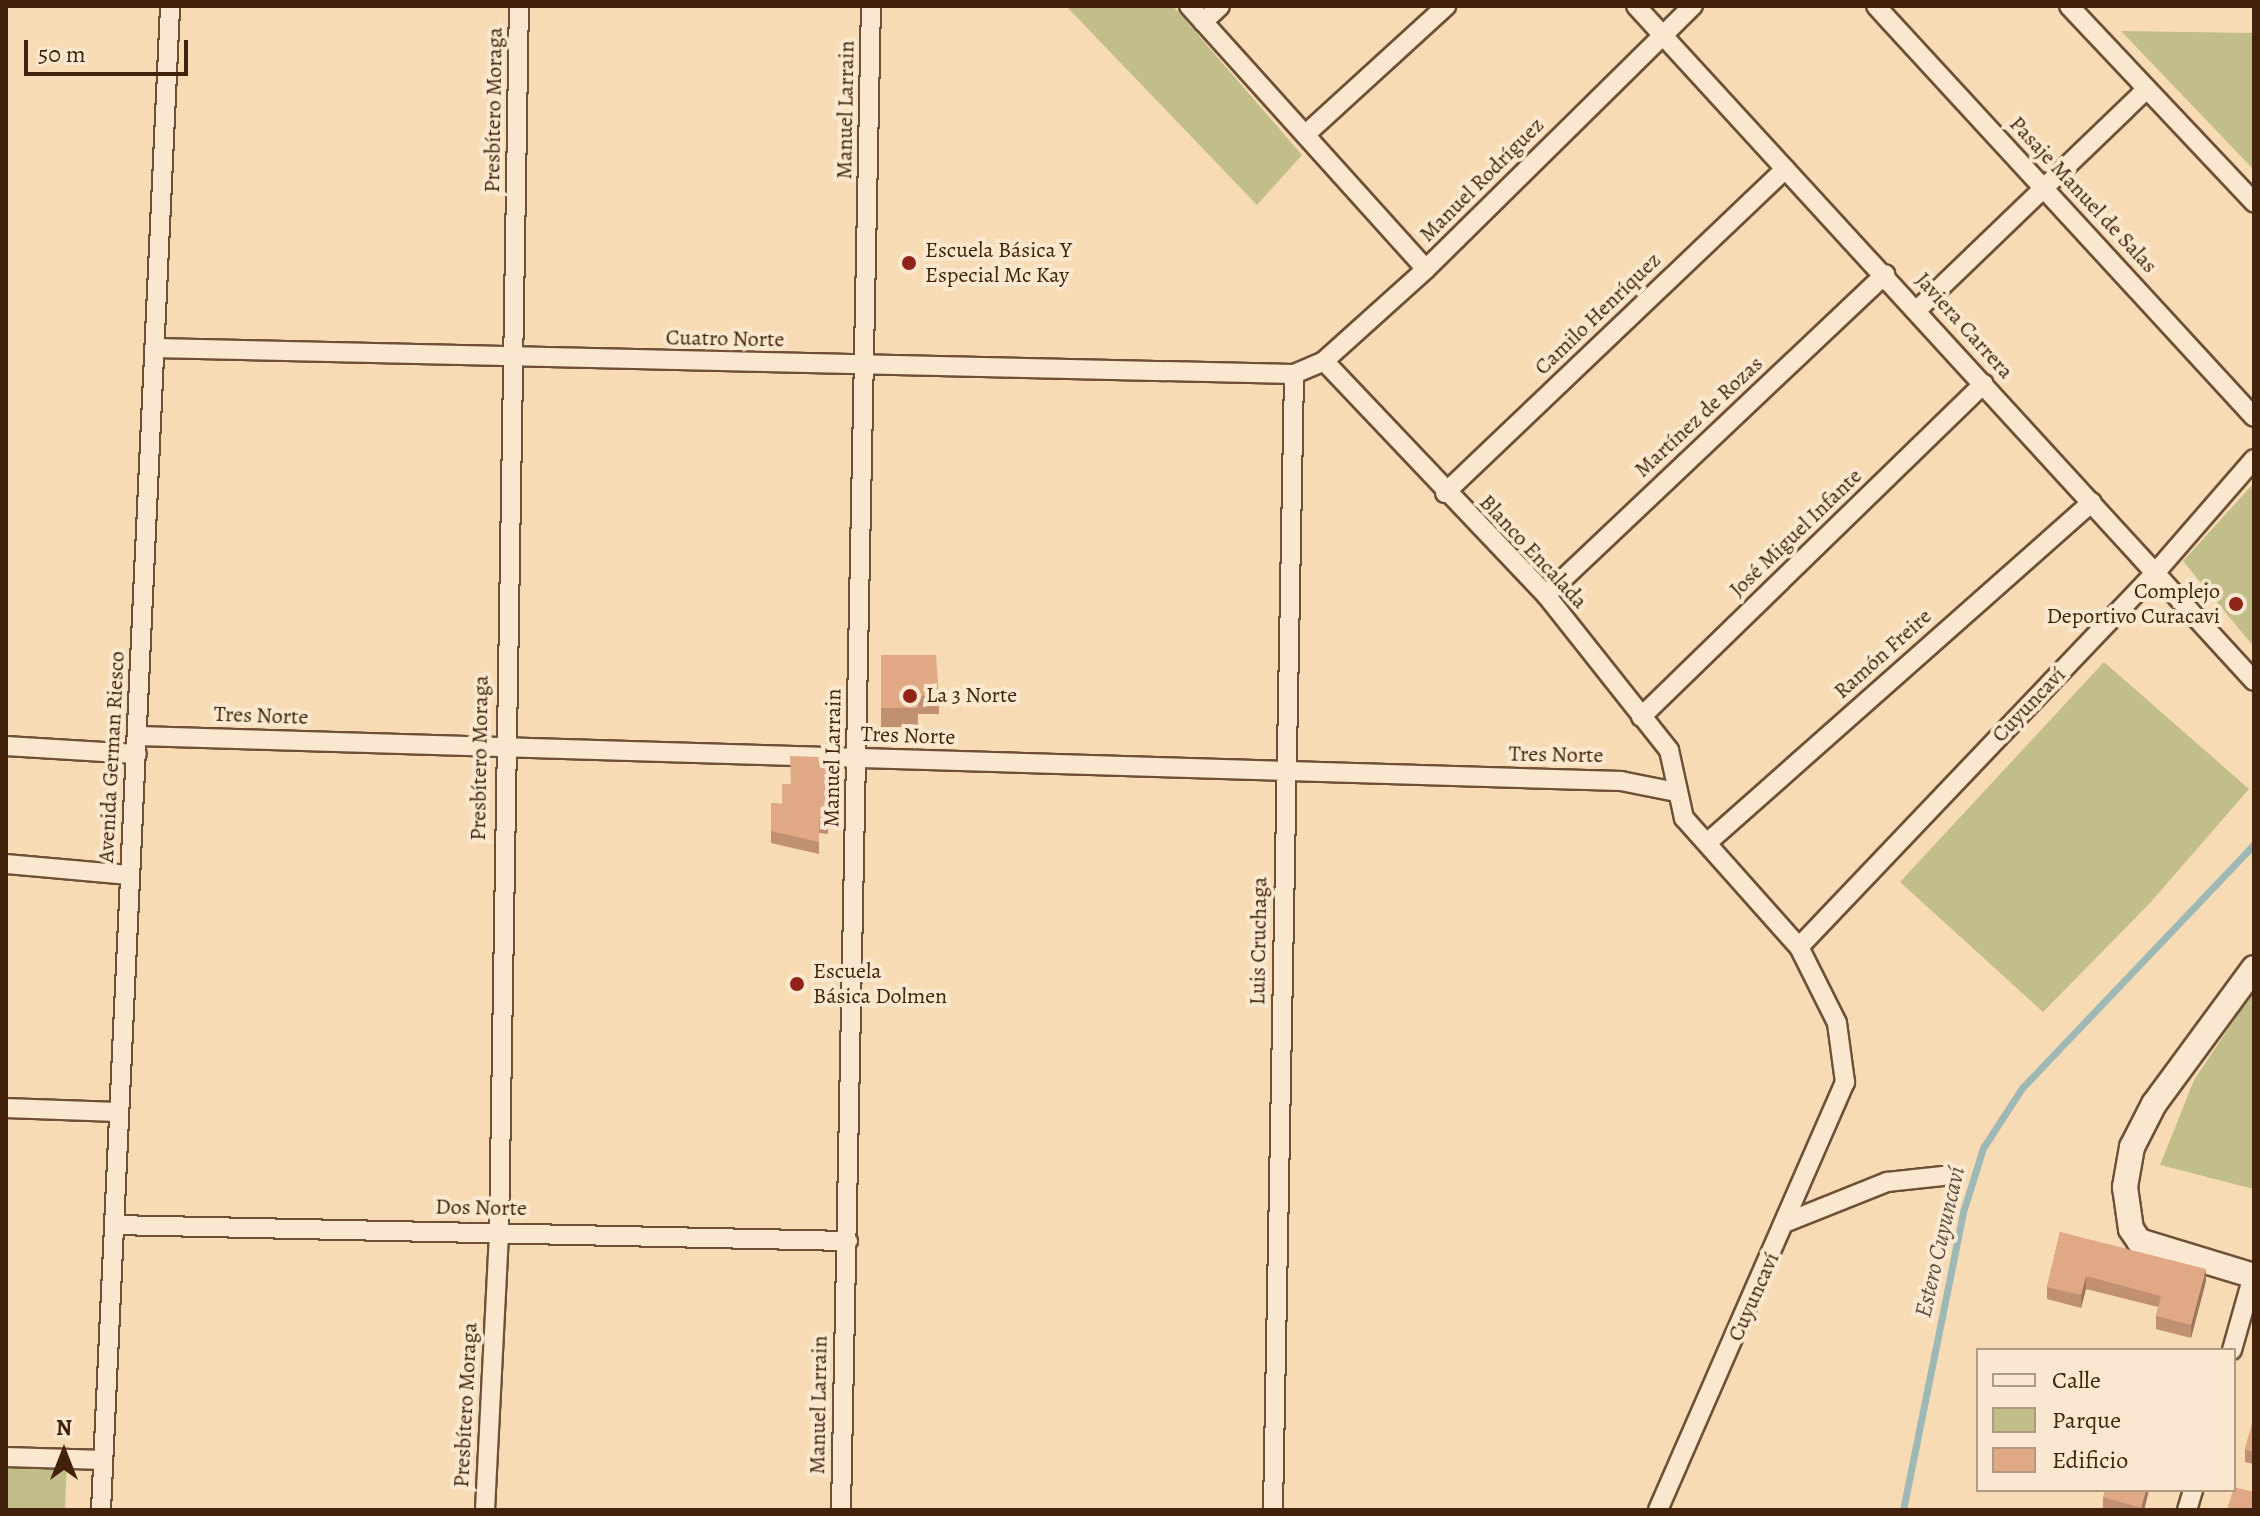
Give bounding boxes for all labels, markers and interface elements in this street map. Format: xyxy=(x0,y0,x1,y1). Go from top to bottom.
scale bar xyxy=(28,24,192,74)
street label: Presbítero Moraga xyxy=(479,27,509,193)
text: 50 m xyxy=(38,38,86,70)
street label: Manuel Larrain xyxy=(832,40,860,180)
street label: Pasaje Manuel de Salas xyxy=(2003,111,2163,279)
street label: Manuel Rodríguez xyxy=(1414,112,1550,248)
place label: Escuela Básica Y Especial Mc Kay xyxy=(925,237,1072,288)
street label: Camilo Henríquez xyxy=(1529,247,1667,381)
marker: Escuela Básica Y Especial Mc Kay xyxy=(900,254,918,272)
street label: Javiera Carrera xyxy=(1909,267,2019,385)
street label: Cuatro Norte xyxy=(665,325,785,353)
street label: Martínez de Rozas xyxy=(1629,351,1769,483)
street label: José Miguel Infante xyxy=(1724,463,1868,603)
street label: Blanco Encalada xyxy=(1473,489,1593,615)
place label: Complejo Deportivo Curacavi xyxy=(2046,578,2220,630)
marker: Complejo Deportivo Curacavi xyxy=(2227,595,2245,613)
street label: Ramón Freire xyxy=(1829,603,1937,705)
street label: Avenida German Riesco xyxy=(93,650,131,864)
street label: Cuyuncaví xyxy=(1987,662,2071,748)
street label: Presbítero Moraga xyxy=(465,675,495,841)
place label: La 3 Norte xyxy=(926,683,1017,709)
marker: La 3 Norte xyxy=(901,687,919,705)
street label: Manuel Larrain xyxy=(819,688,847,828)
street label: Tres Norte xyxy=(213,701,309,731)
street label: Tres Norte xyxy=(860,721,956,751)
street label: Tres Norte xyxy=(1509,741,1603,769)
street label: Luis Cruchaga xyxy=(1245,877,1273,1005)
place label: Escuela Básica Dolmen xyxy=(813,958,947,1010)
marker: Escuela Básica Dolmen xyxy=(788,975,806,993)
water label: Estero Cuyuncaví xyxy=(1909,1164,1971,1320)
street label: Dos Norte xyxy=(435,1194,527,1222)
street label: Cuyuncaví xyxy=(1723,1249,1785,1345)
street label: Presbítero Moraga xyxy=(448,1322,484,1488)
street label: Manuel Larrain xyxy=(805,1335,833,1475)
legend xyxy=(1976,1348,2236,1492)
text: Calle xyxy=(2052,1364,2101,1396)
text: Parque xyxy=(2052,1404,2121,1436)
north arrow xyxy=(24,1412,104,1492)
text: N xyxy=(56,1413,72,1443)
text: Edificio xyxy=(2052,1444,2128,1476)

